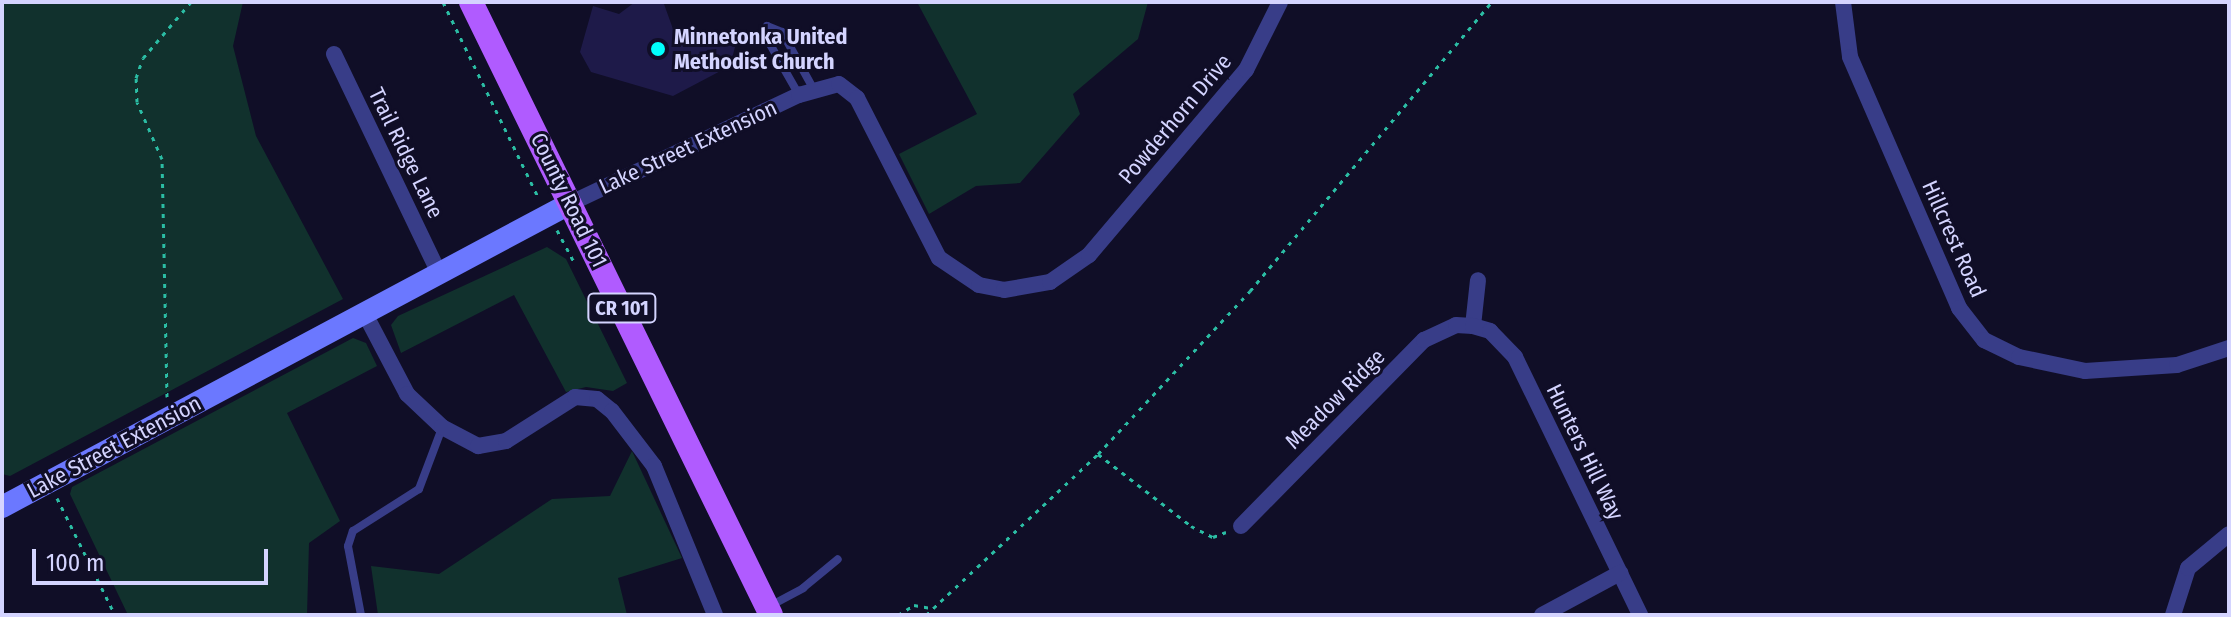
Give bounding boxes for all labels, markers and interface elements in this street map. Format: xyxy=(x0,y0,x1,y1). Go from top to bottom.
place label: Minnetonka United Methodist Church xyxy=(674,23,847,74)
marker: Minnetonka United Methodist Church xyxy=(649,40,667,58)
street label: Powderhorn Drive xyxy=(1113,49,1237,189)
street label: Trail Ridge Lane xyxy=(363,83,449,223)
street label: Lake Street Extension xyxy=(595,94,781,200)
street label: County Road 101 xyxy=(525,128,613,272)
street label: Hillcrest Road xyxy=(1917,176,1991,302)
road number: CR 101 xyxy=(586,292,658,324)
street label: Meadow Ridge xyxy=(1280,344,1390,454)
street label: Hunters Hill Way xyxy=(1541,380,1629,524)
street label: Lake Street Extension xyxy=(23,390,205,504)
scale bar xyxy=(36,533,272,583)
text: 100 m xyxy=(46,549,104,577)

